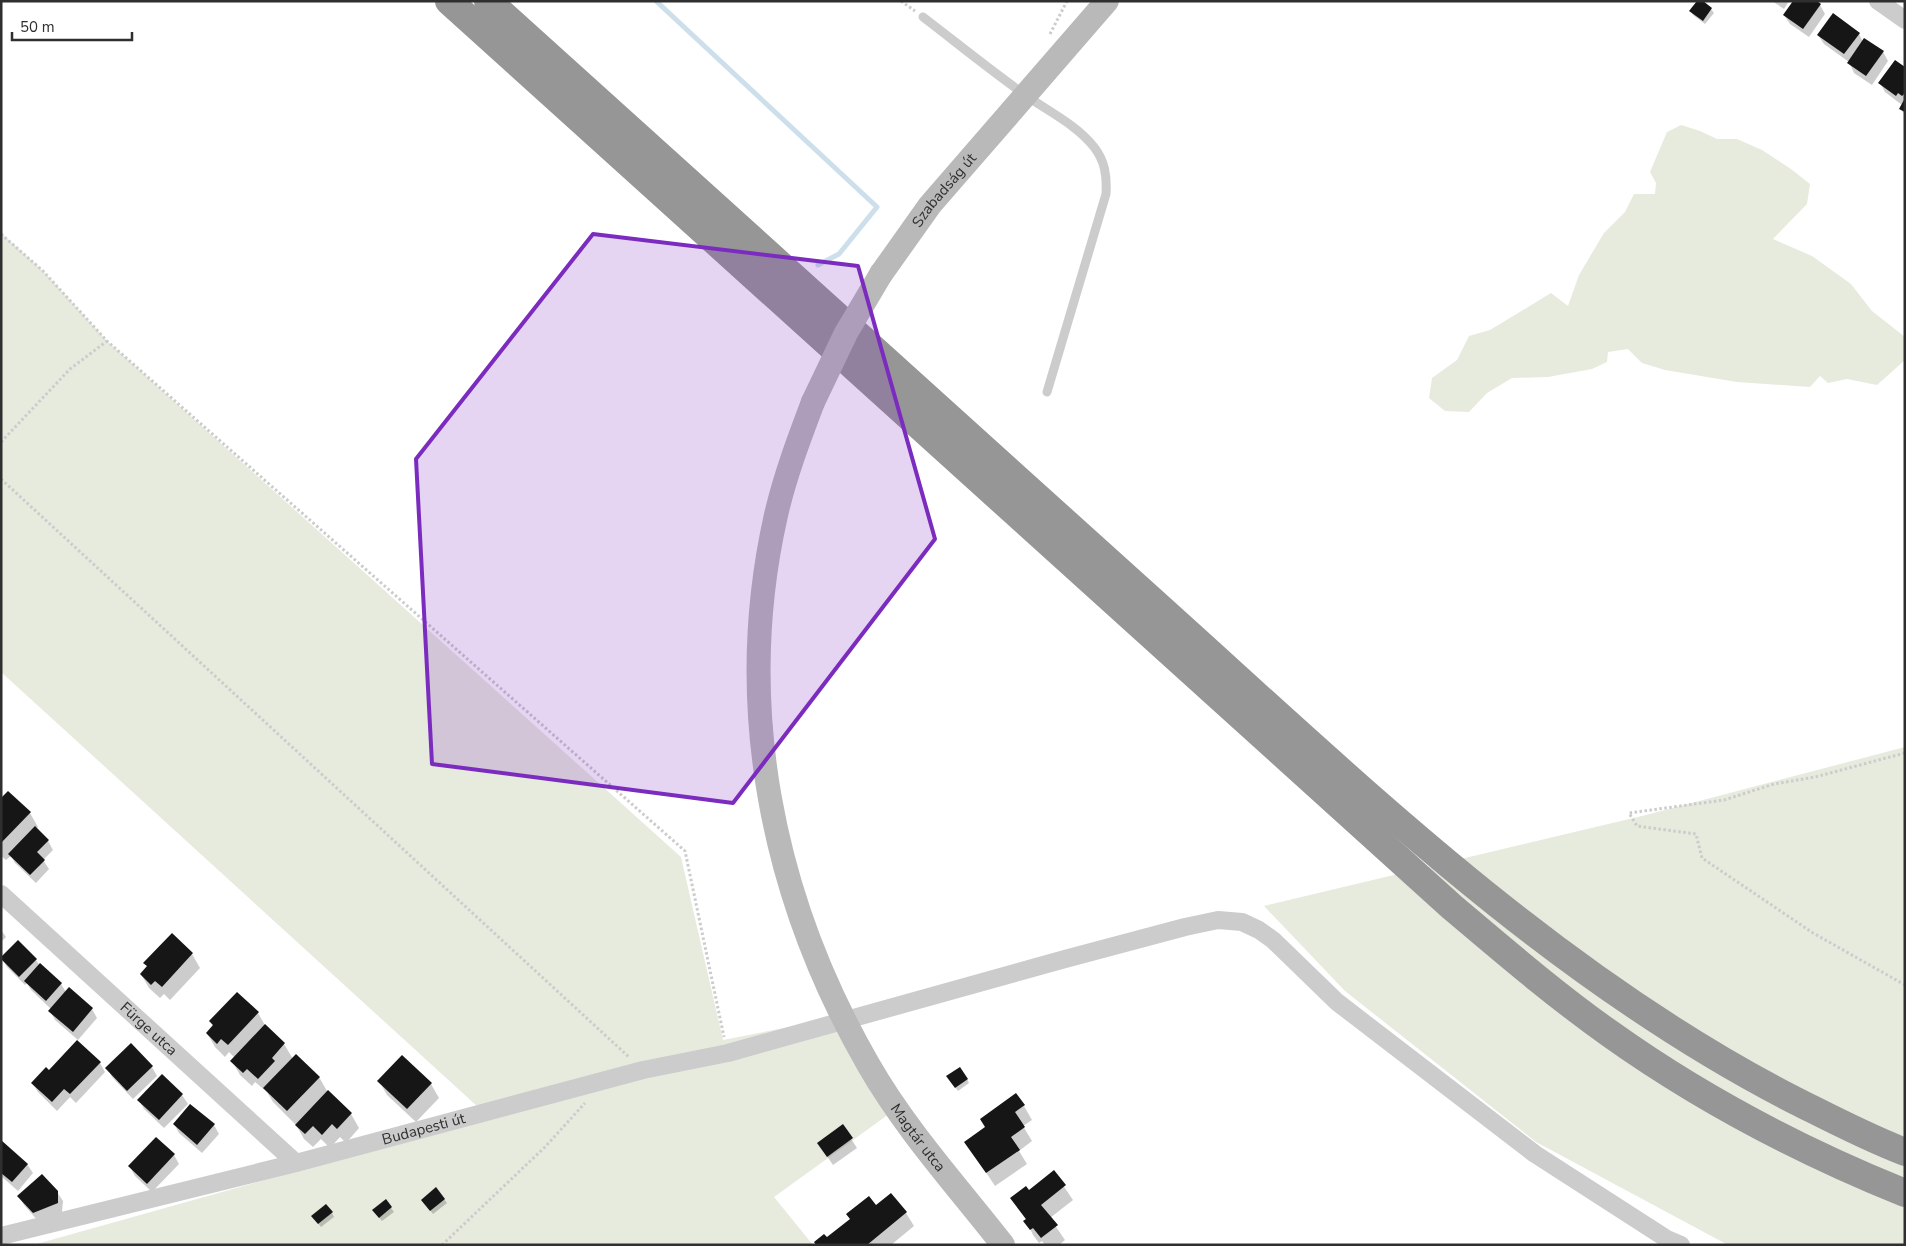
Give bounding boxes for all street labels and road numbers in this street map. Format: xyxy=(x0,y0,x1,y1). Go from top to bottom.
street label: Szabadság út xyxy=(907,148,981,231)
street label: Fürge utca xyxy=(116,997,182,1060)
street label: Magtár utca xyxy=(886,1100,950,1176)
street label: Budapesti út xyxy=(380,1108,468,1150)

